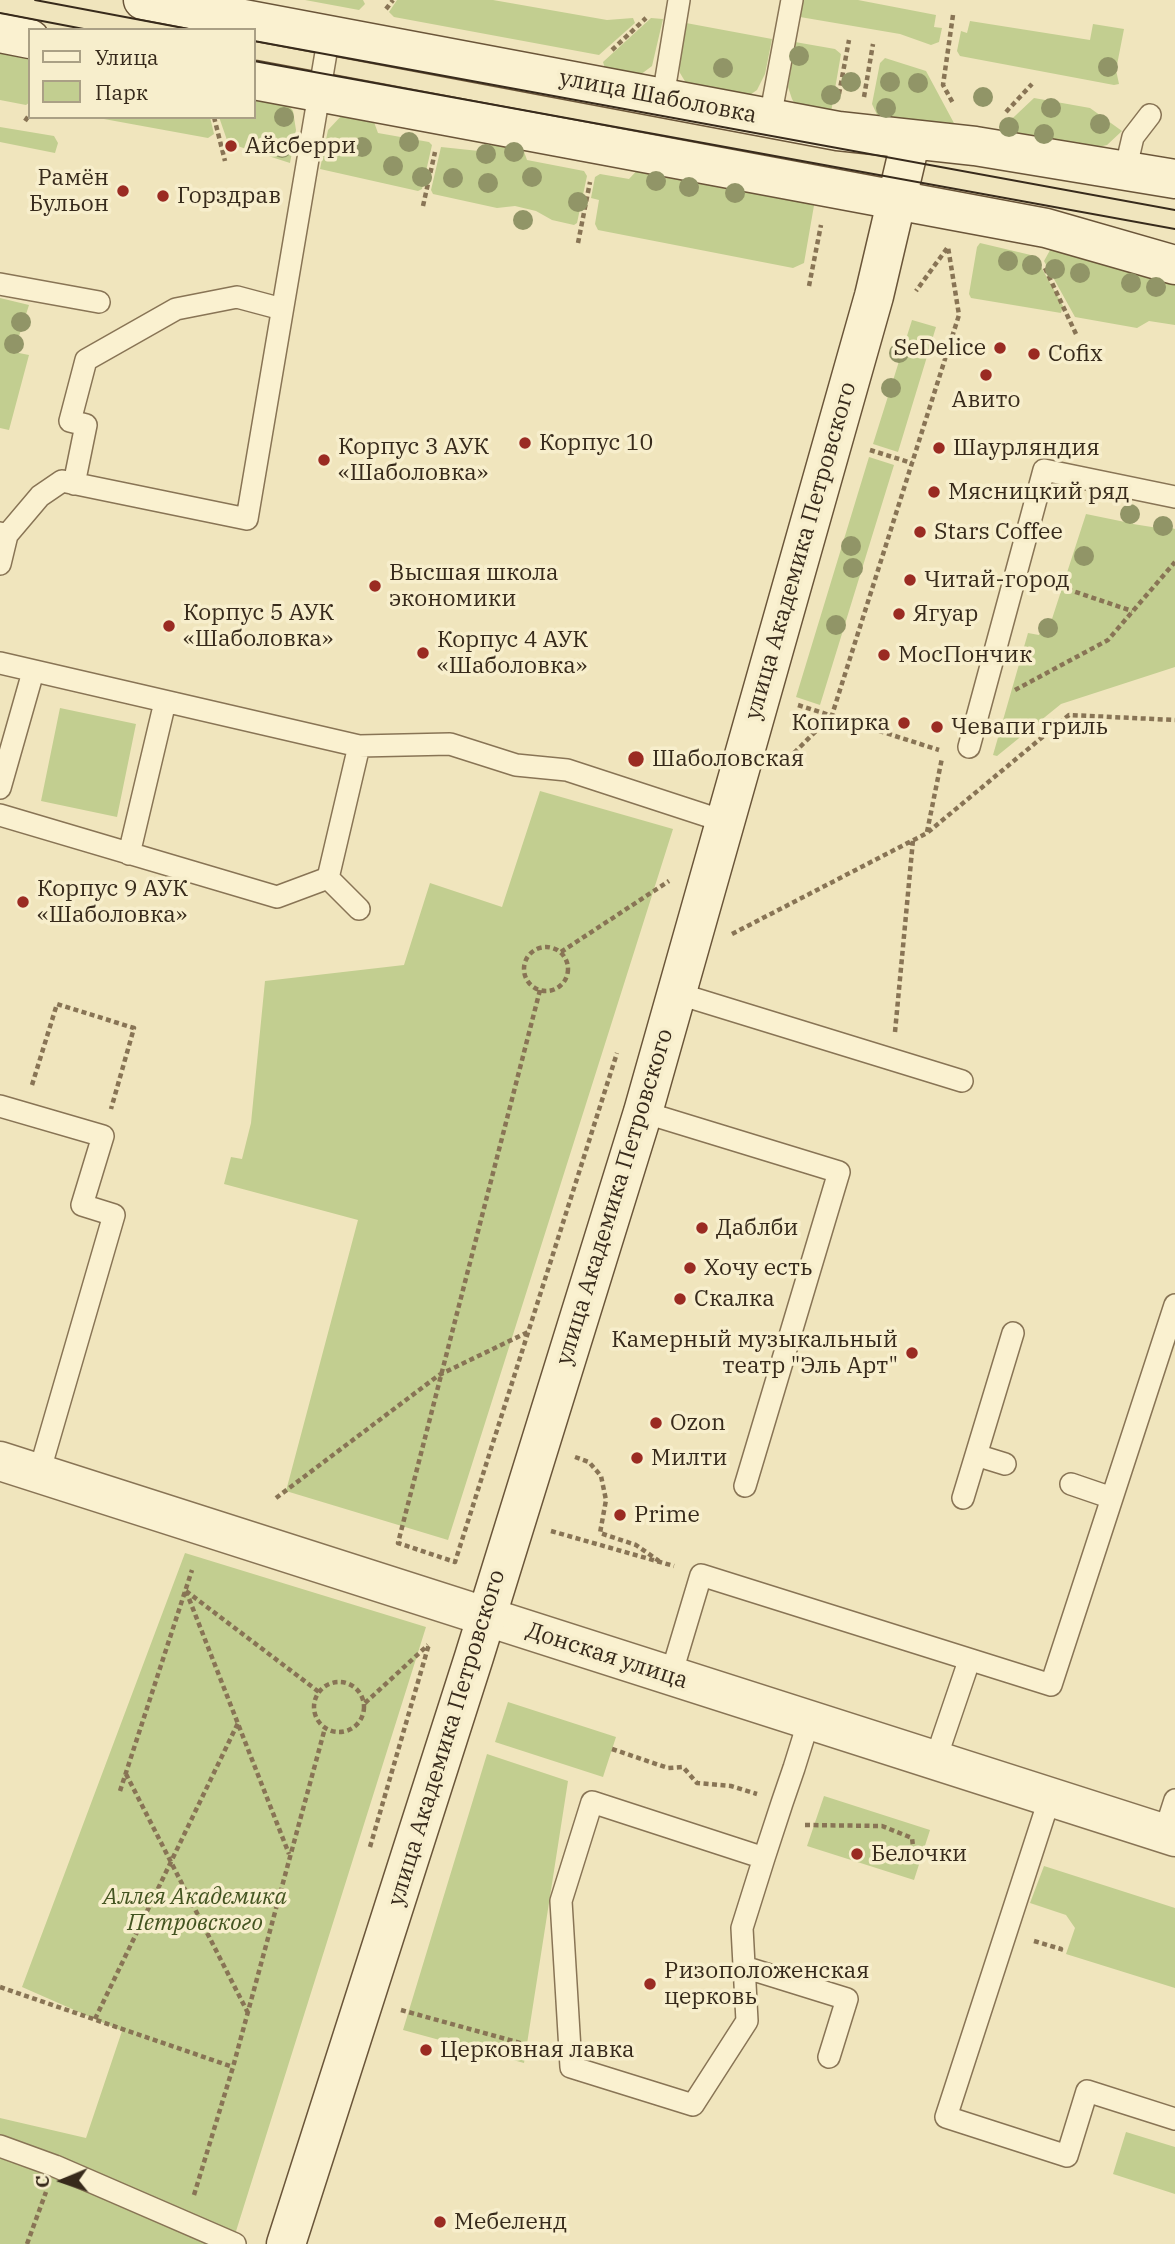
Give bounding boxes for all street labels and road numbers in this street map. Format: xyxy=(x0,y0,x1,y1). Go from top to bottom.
street label: улица Шаболовка xyxy=(557,64,759,130)
street label: улица Академика Петровского xyxy=(739,379,863,723)
street label: улица Академика Петровского xyxy=(551,1026,679,1368)
street label: улица Академика Петровского xyxy=(383,1567,511,1909)
street label: Донская улица xyxy=(523,1617,691,1695)

